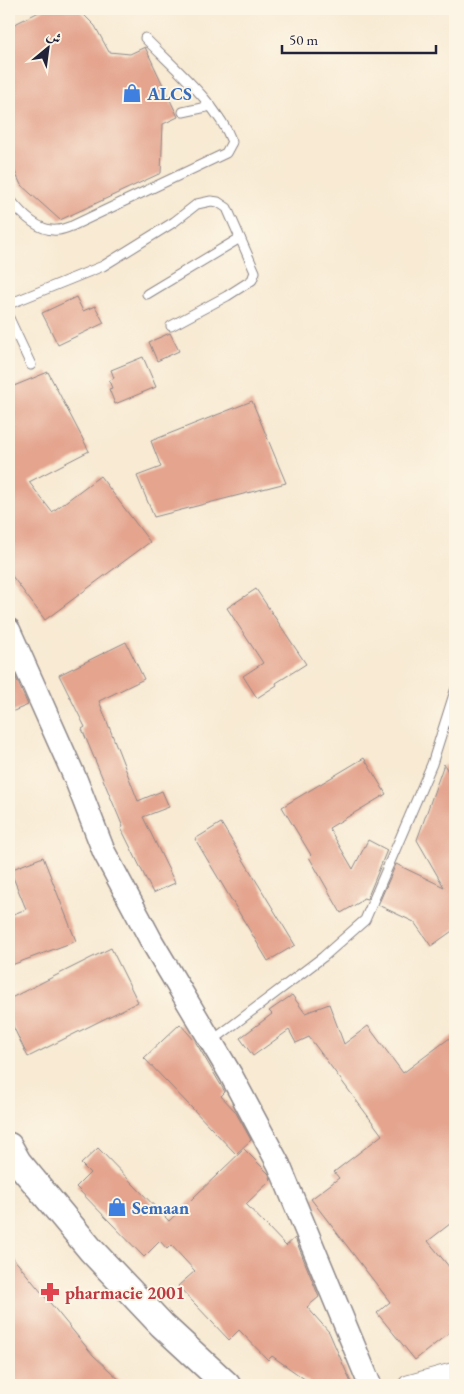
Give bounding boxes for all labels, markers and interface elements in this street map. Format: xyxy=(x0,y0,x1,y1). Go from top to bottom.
north arrow xyxy=(22,22,72,72)
scale bar xyxy=(282,22,435,54)
text: ش xyxy=(44,25,65,48)
text: 50 m xyxy=(289,30,318,49)
shop icon: ALCS xyxy=(121,82,143,104)
place label: ALCS xyxy=(146,82,192,105)
shop icon: Semaan xyxy=(106,1196,128,1218)
place label: Semaan xyxy=(132,1196,189,1219)
pharmacy icon: pharmacie 2001 xyxy=(39,1281,61,1303)
place label: pharmacie 2001 xyxy=(65,1281,185,1304)

